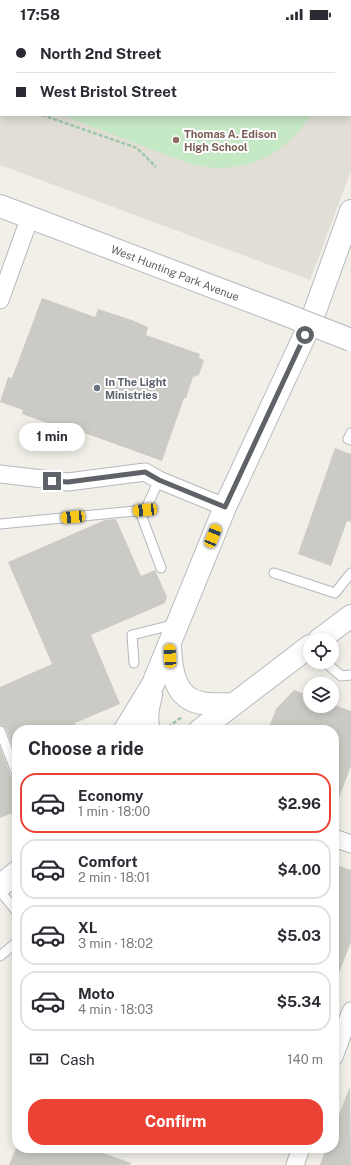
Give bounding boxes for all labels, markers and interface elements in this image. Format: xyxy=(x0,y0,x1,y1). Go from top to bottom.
text: 17:58 xyxy=(20,6,60,23)
text: North 2nd Street xyxy=(40,45,162,62)
text: West Bristol Street xyxy=(40,83,177,100)
place label: Thomas A. Edison High School xyxy=(184,128,277,153)
marker: Thomas A. Edison High School xyxy=(171,135,181,145)
street label: West Hunting Park Avenue xyxy=(109,243,241,303)
route start xyxy=(296,326,314,344)
place label: In The Light Ministries xyxy=(105,376,167,401)
marker: In The Light Ministries xyxy=(92,383,102,393)
callout: 1 min xyxy=(19,423,85,451)
text: 1 min xyxy=(36,429,68,444)
route end xyxy=(43,472,61,490)
car xyxy=(132,503,158,517)
car xyxy=(61,510,85,524)
car xyxy=(203,523,223,549)
map controls xyxy=(303,633,339,713)
button: locate xyxy=(303,633,339,669)
car xyxy=(163,644,177,668)
button: layers xyxy=(303,677,339,713)
text: Choose a ride xyxy=(28,738,144,759)
icon: car xyxy=(30,785,66,821)
text: Economy xyxy=(78,787,143,804)
text: $2.96 xyxy=(277,795,321,812)
text: 1 min · 18:00 xyxy=(78,804,150,819)
icon: car xyxy=(30,851,66,887)
text: Comfort xyxy=(78,853,138,870)
text: $4.00 xyxy=(278,861,321,878)
text: 2 min · 18:01 xyxy=(78,870,150,885)
icon: car xyxy=(30,917,66,953)
text: XL xyxy=(78,919,97,936)
text: $5.03 xyxy=(277,927,321,944)
text: 3 min · 18:02 xyxy=(78,936,153,951)
icon: car xyxy=(30,983,66,1019)
text: Moto xyxy=(78,985,115,1002)
text: $5.34 xyxy=(277,993,321,1010)
text: 4 min · 18:03 xyxy=(78,1002,153,1017)
icon: cash xyxy=(28,1048,50,1070)
text: Cash xyxy=(60,1051,95,1068)
text: 140 m xyxy=(287,1052,323,1067)
button: Confirm xyxy=(28,1099,323,1145)

